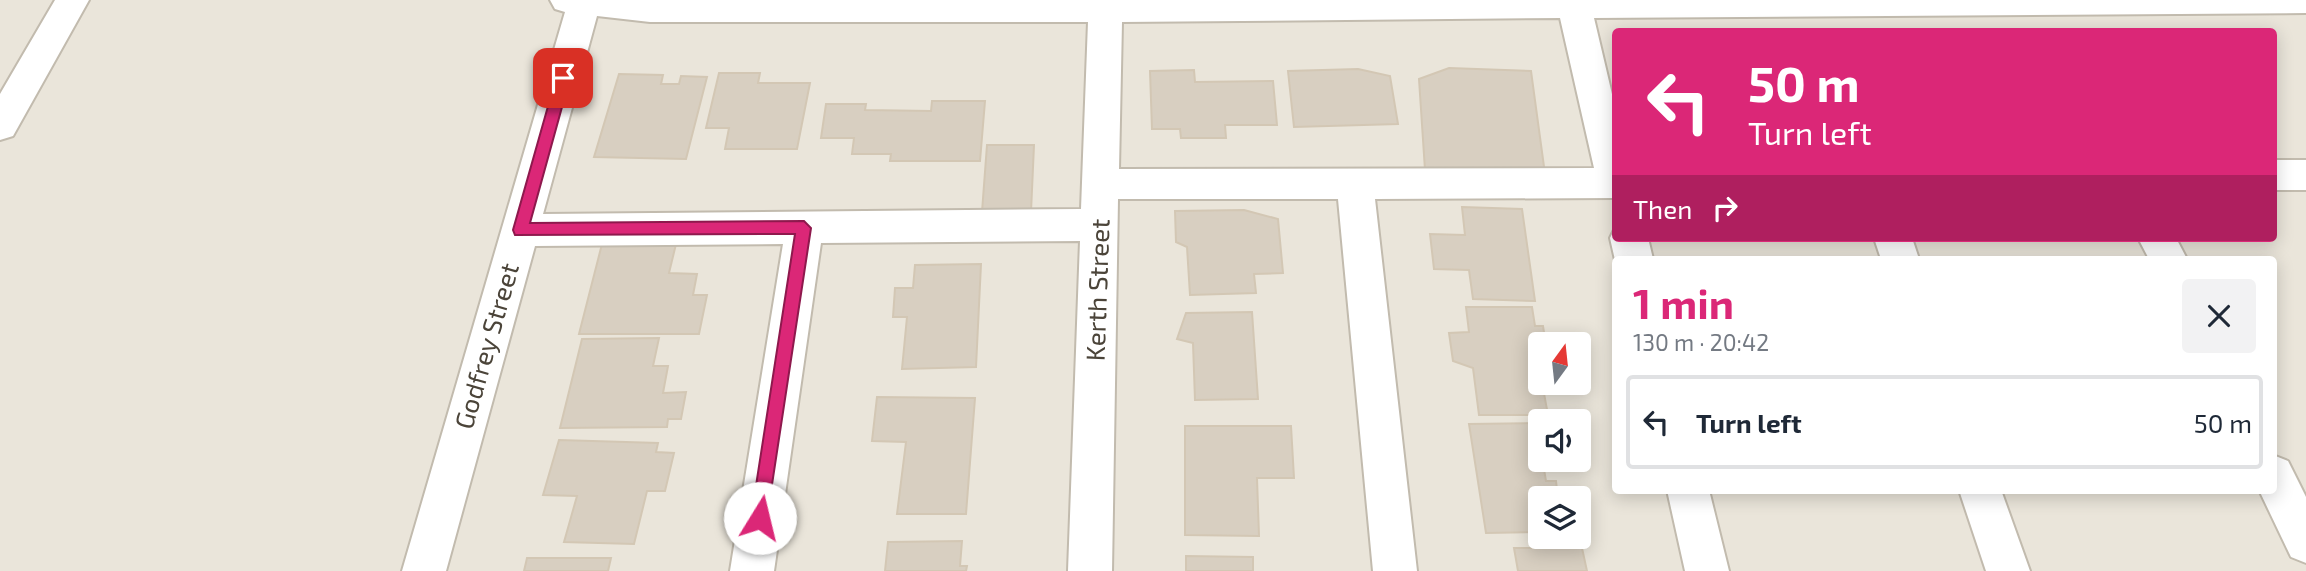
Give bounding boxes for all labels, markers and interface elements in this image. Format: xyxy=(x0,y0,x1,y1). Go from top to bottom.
pin xyxy=(533,48,593,108)
text: 50 m xyxy=(1748,53,1860,112)
icon: left xyxy=(1633,56,1724,147)
icon: arrive xyxy=(544,59,582,97)
text: Turn left xyxy=(1748,113,1872,151)
icon: right xyxy=(1706,189,1744,227)
text: Then xyxy=(1633,193,1692,224)
street label: Kerth Street xyxy=(1079,218,1114,362)
street label: Godfrey Street xyxy=(447,259,524,432)
text: 1 min xyxy=(1633,277,1734,327)
button: close xyxy=(2182,279,2256,353)
text: 130 m · 20:42 xyxy=(1633,328,1769,356)
north arrow xyxy=(1528,332,1591,396)
map controls xyxy=(1528,332,1591,549)
icon: left xyxy=(1637,403,1675,441)
text: Turn left xyxy=(1696,407,1802,438)
text: 50 m xyxy=(2194,407,2252,438)
button: sound xyxy=(1528,409,1591,472)
position arrow xyxy=(723,481,797,555)
button: layers xyxy=(1528,486,1591,549)

